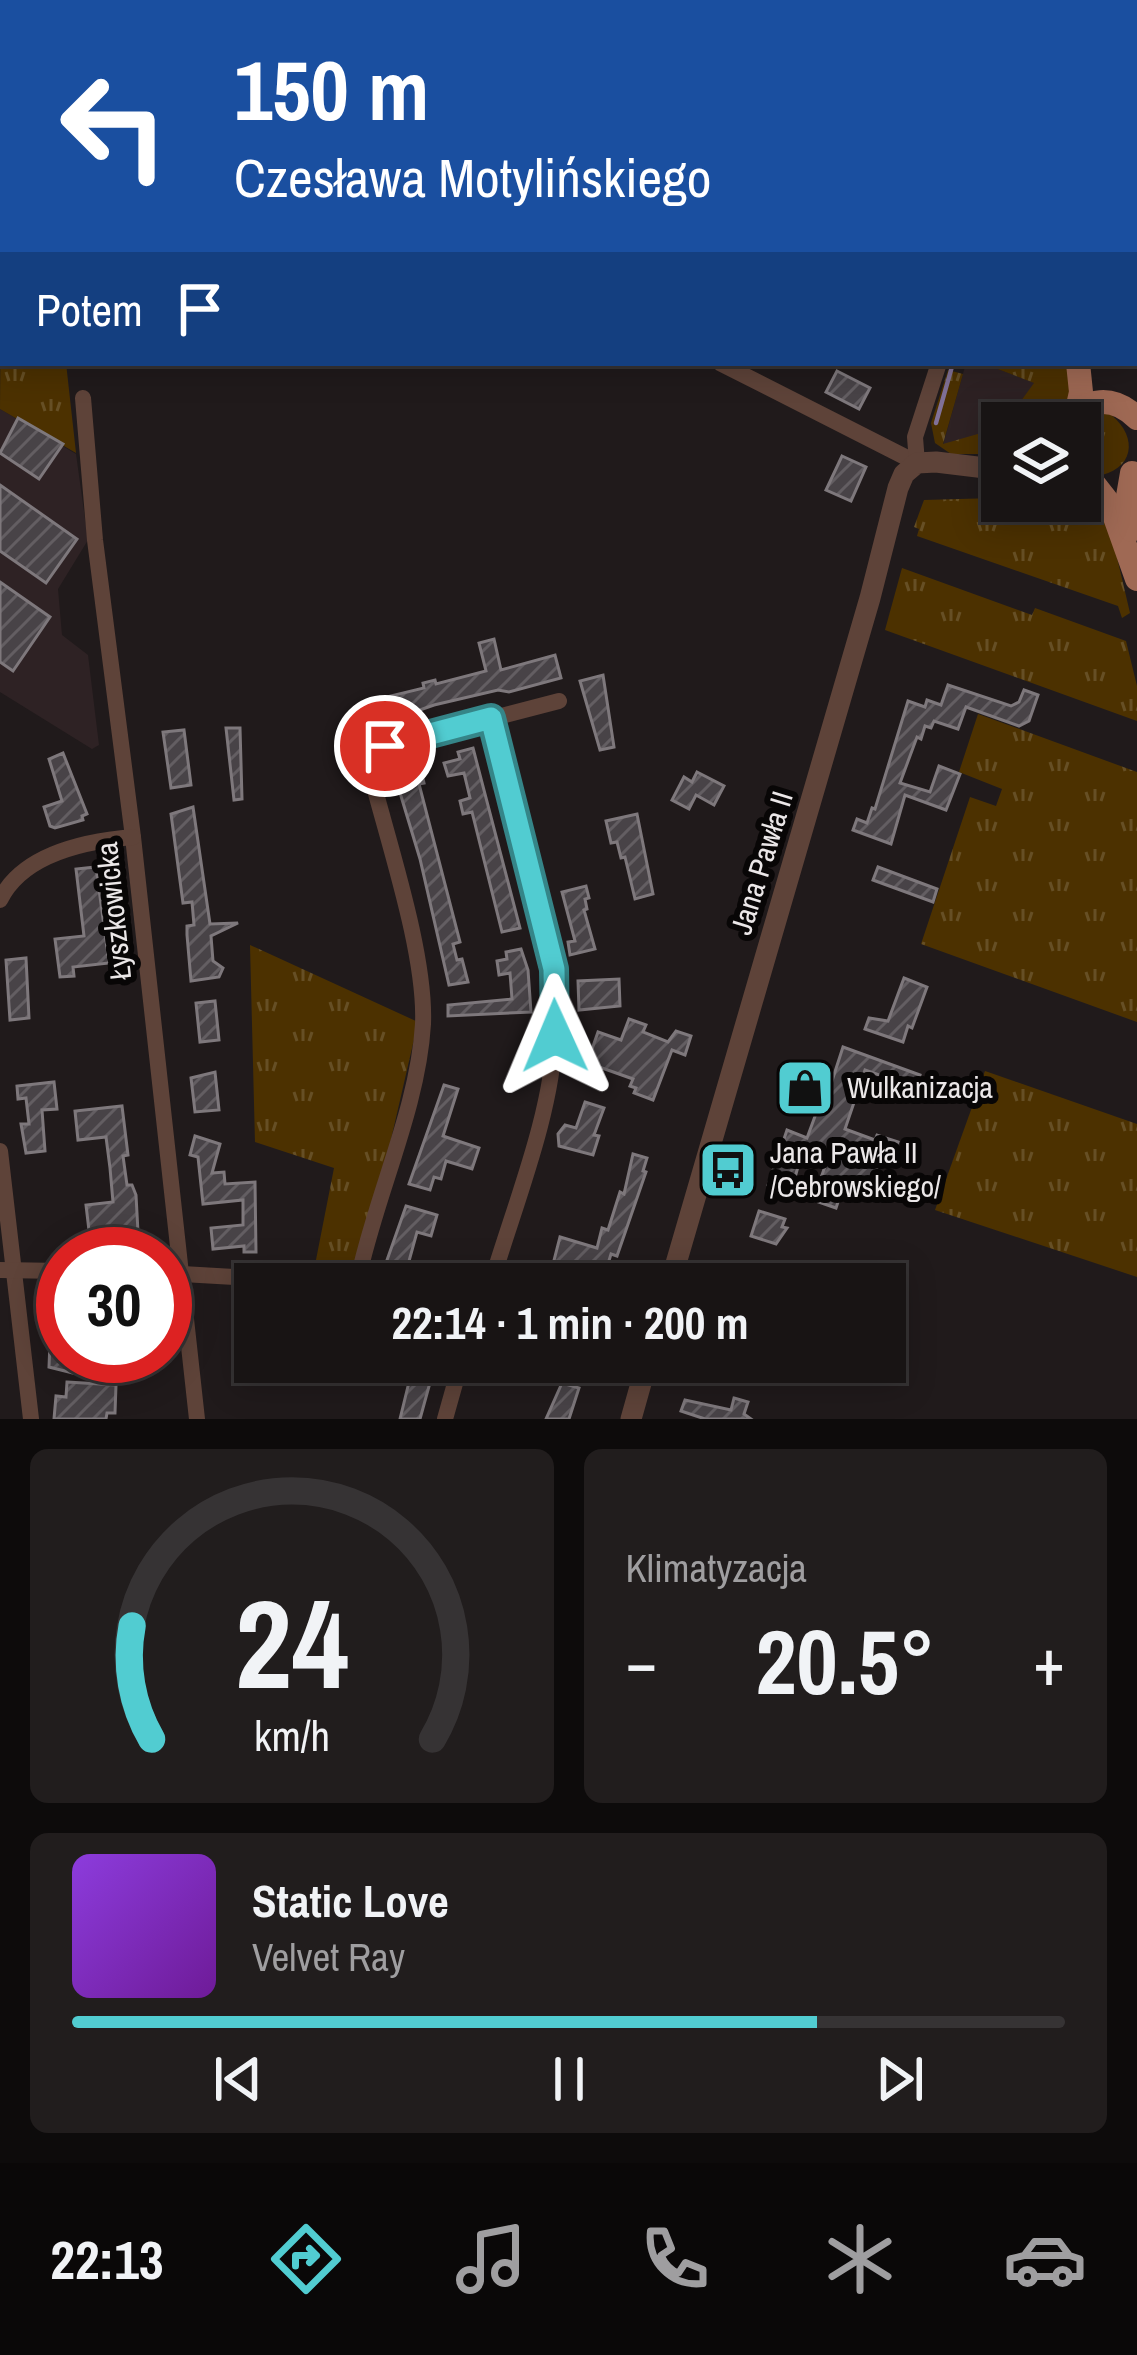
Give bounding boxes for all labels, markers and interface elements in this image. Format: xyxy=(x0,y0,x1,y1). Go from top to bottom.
text: 150 m xyxy=(234,33,429,146)
icon: left xyxy=(36,48,192,204)
text: Czesława Motylińskiego xyxy=(234,141,711,214)
icon: arrive xyxy=(167,276,233,342)
text: Potem xyxy=(36,279,143,340)
map controls xyxy=(981,402,1101,522)
button: layers xyxy=(981,402,1101,522)
pin xyxy=(334,695,436,797)
icon: arrive xyxy=(352,713,418,779)
street label: Jana Pawła II xyxy=(720,786,802,939)
street label: Łyszkowicka xyxy=(86,840,140,982)
position arrow xyxy=(492,973,618,1099)
shop icon: Wulkanizacja xyxy=(774,1057,836,1119)
place label: Wulkanizacja xyxy=(847,1067,993,1107)
place label: Jana Pawła II /Cebrowskiego/ xyxy=(770,1132,941,1206)
bus stop icon: Jana Pawła II /Cebrowskiego/ xyxy=(697,1139,759,1201)
speed limit sign: 30 xyxy=(36,1227,192,1383)
text: 22:14 · 1 min · 200 m xyxy=(392,1292,748,1353)
text: Klimatyzacja xyxy=(626,1542,807,1594)
text: 24 xyxy=(235,1559,349,1727)
text: 20.5° xyxy=(755,1601,935,1722)
text: − xyxy=(626,1617,657,1706)
text: + xyxy=(1033,1617,1065,1706)
text: km/h xyxy=(254,1707,330,1764)
text: Static Love xyxy=(252,1870,449,1931)
text: Velvet Ray xyxy=(252,1931,405,1983)
icon: previous xyxy=(205,2046,271,2112)
icon: pause xyxy=(536,2046,602,2112)
icon: next xyxy=(867,2046,933,2112)
icon: directions xyxy=(264,2217,348,2301)
icon: music xyxy=(449,2217,533,2301)
icon: phone xyxy=(633,2217,717,2301)
icon: climate xyxy=(818,2217,902,2301)
icon: car xyxy=(1003,2217,1087,2301)
text: 22:13 xyxy=(50,2223,164,2296)

